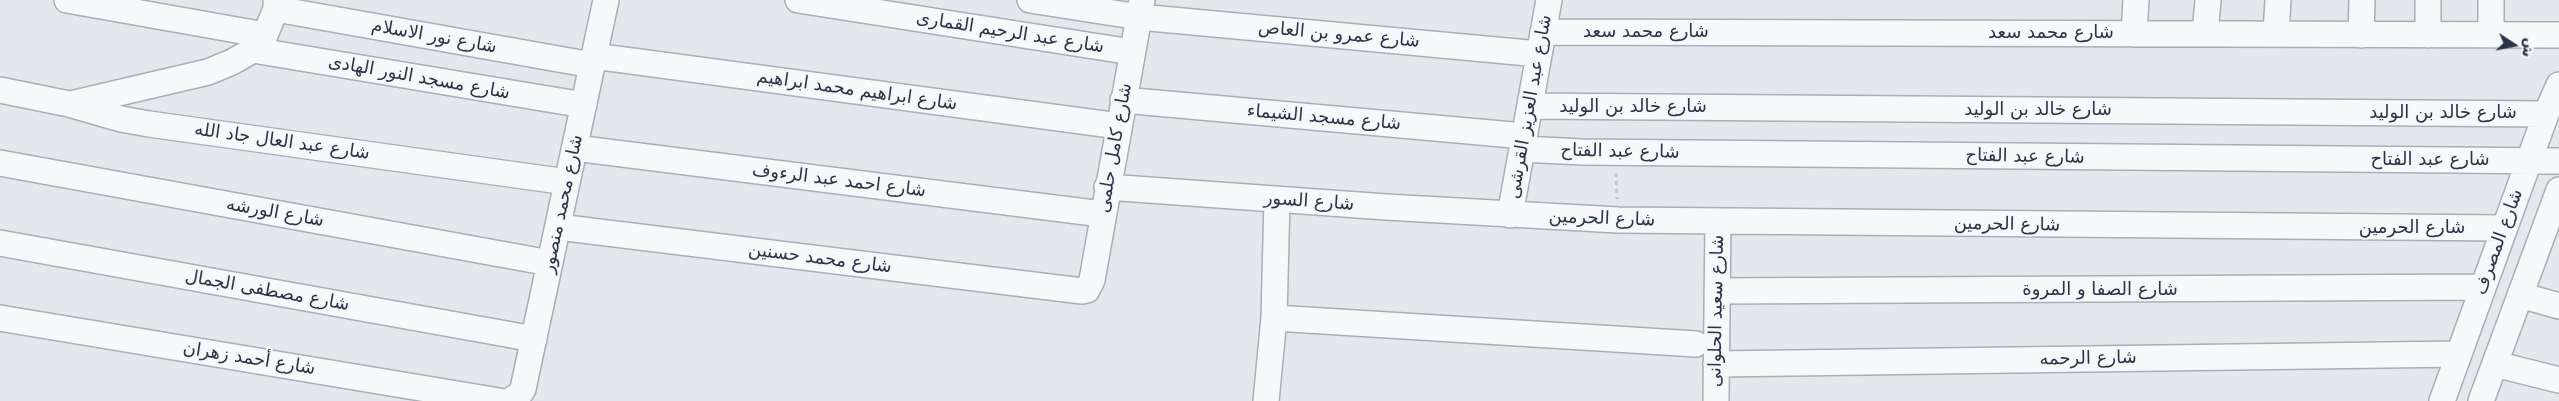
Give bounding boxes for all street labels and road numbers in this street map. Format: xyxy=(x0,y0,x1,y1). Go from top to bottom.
street label: شارع عبد الرحيم القمارى xyxy=(914,7,1106,59)
street label: شارع عبد العزيز القرشى xyxy=(1503,13,1557,201)
street label: شارع نور الاسلام xyxy=(370,15,498,59)
street label: شارع عمرو بن العاص xyxy=(1257,17,1421,53)
street label: شارع محمد سعد xyxy=(1583,21,1709,43)
street label: شارع محمد سعد xyxy=(1988,22,2114,44)
street label: شارع مسجد النور الهادى xyxy=(326,51,512,105)
street label: شارع ابراهيم محمد ابراهيم xyxy=(755,66,959,116)
street label: شارع كامل حلمى xyxy=(1093,81,1137,215)
street label: شارع خالد بن الوليد xyxy=(1559,96,1707,118)
street label: شارع خالد بن الوليد xyxy=(1964,99,2112,121)
street label: شارع مسجد الشيماء xyxy=(1246,101,1402,135)
street label: شارع خالد بن الوليد xyxy=(2369,102,2517,124)
street label: شارع عبد العال جاد الله xyxy=(193,119,371,165)
street label: شارع محمد منصور xyxy=(538,133,588,275)
street label: شارع عبد الفتاح xyxy=(1560,140,1680,164)
street label: شارع عبد الفتاح xyxy=(1965,145,2085,169)
street label: شارع عبد الفتاح xyxy=(2370,149,2490,171)
street label: شارع احمد عبد الرءوف xyxy=(751,160,927,202)
street label: شارع المصرف xyxy=(2470,186,2528,298)
street label: شارع السور xyxy=(1263,188,1355,216)
street label: شارع الورشه xyxy=(224,194,326,232)
street label: شارع الحرمين xyxy=(1548,206,1656,232)
street label: شارع الحرمين xyxy=(1954,213,2060,237)
street label: شارع الحرمين xyxy=(2359,217,2465,239)
street label: شارع سعيد الحلوانى xyxy=(1705,235,1729,387)
street label: شارع محمد حسنين xyxy=(747,239,893,279)
street label: شارع مصطفى الجمال xyxy=(183,266,351,316)
street label: شارع الصفا و المروة xyxy=(2022,279,2178,301)
street label: شارع أحمد زهران xyxy=(181,338,317,380)
street label: شارع الرحمه xyxy=(2039,347,2137,371)

